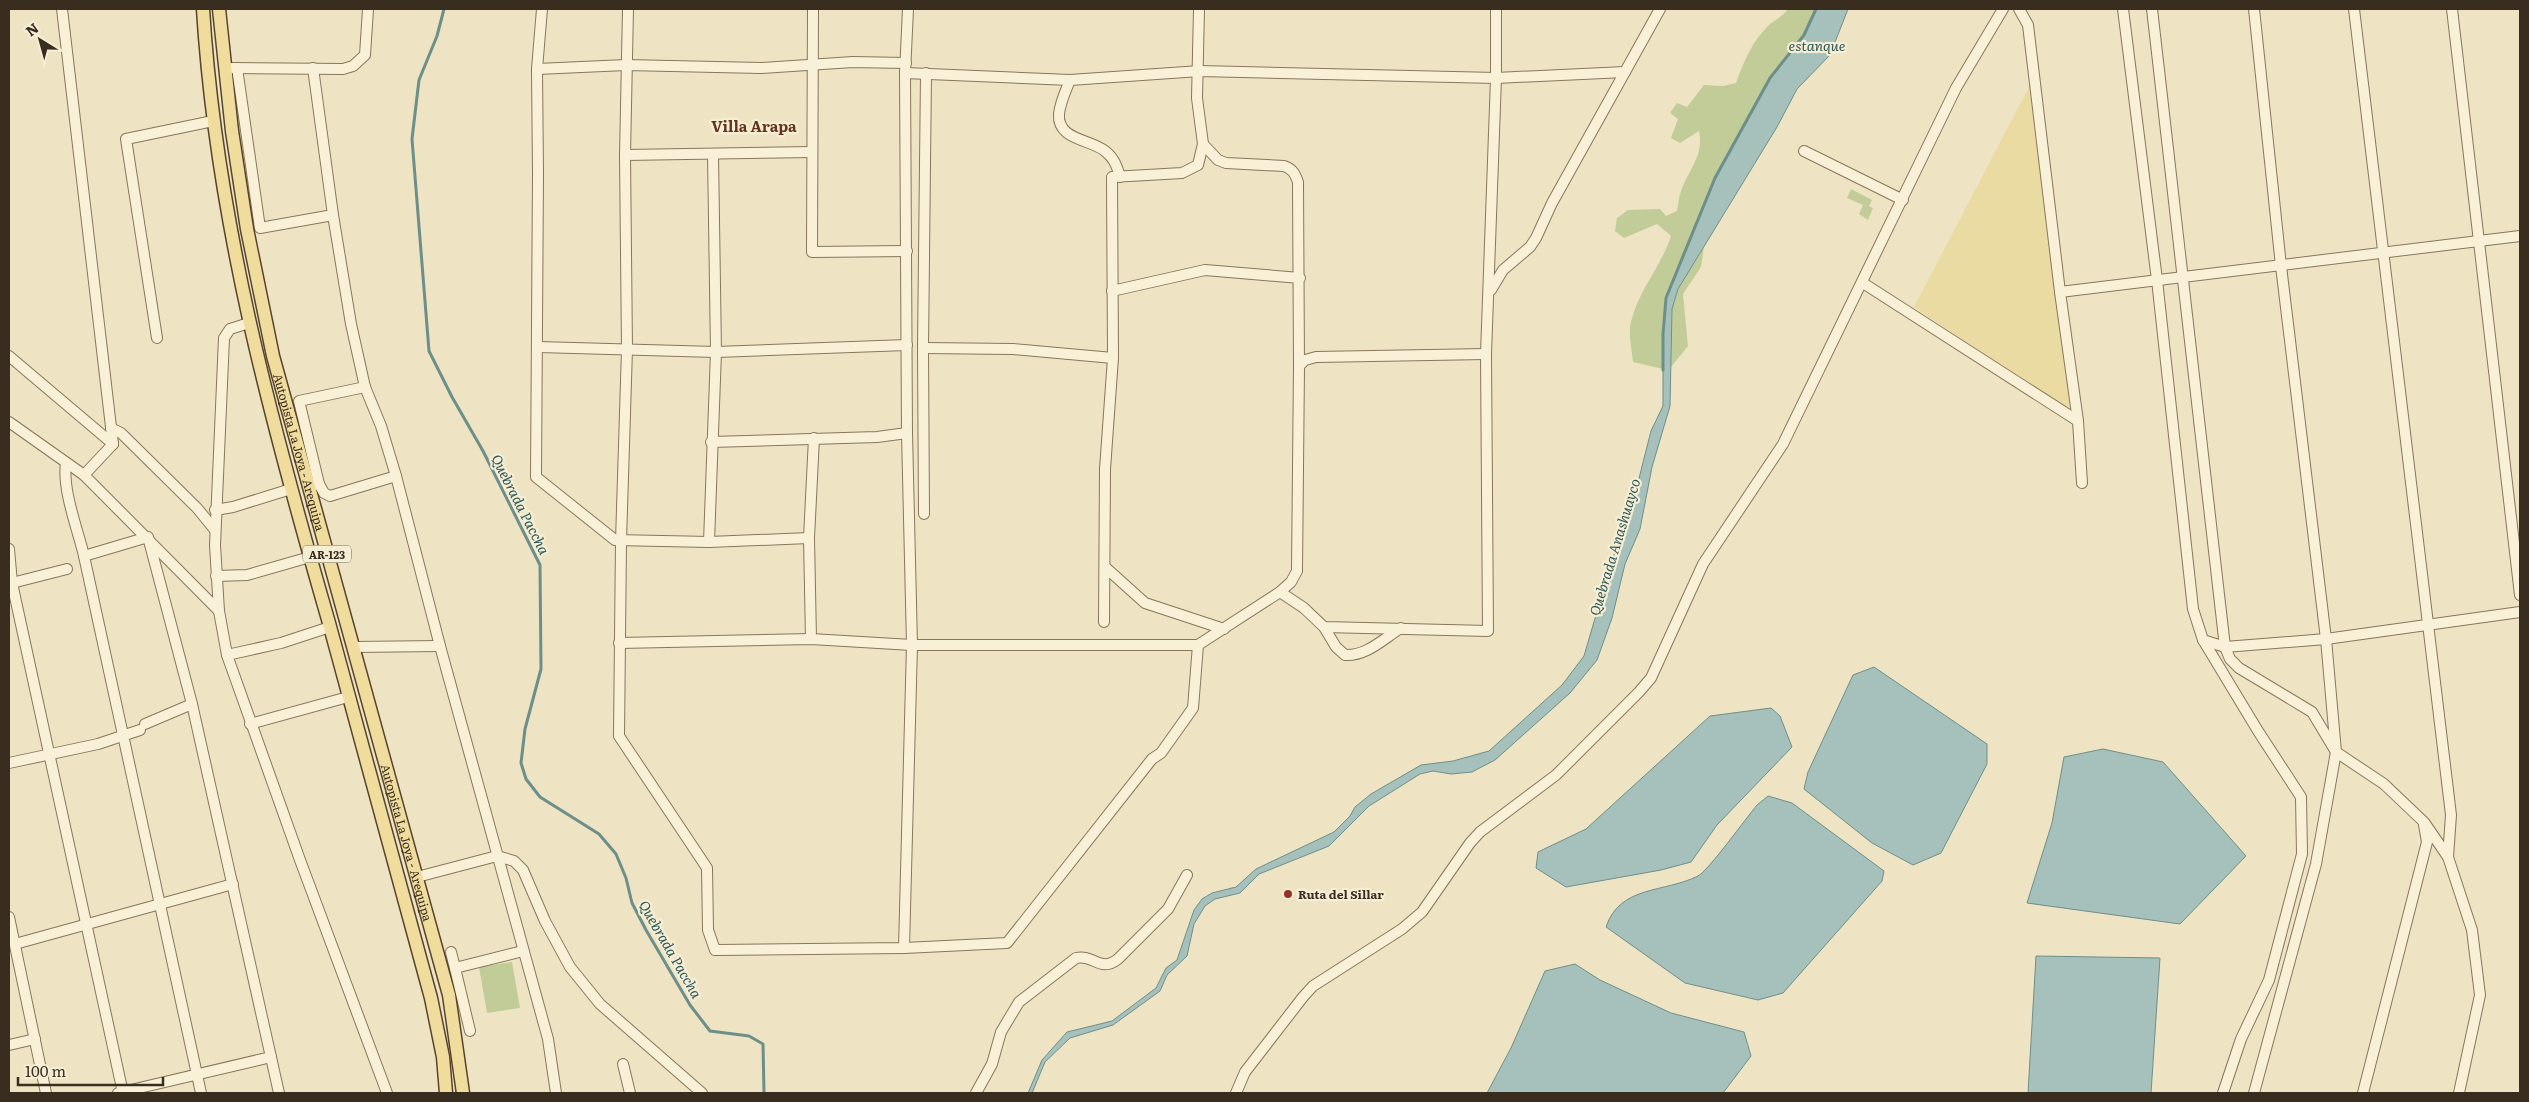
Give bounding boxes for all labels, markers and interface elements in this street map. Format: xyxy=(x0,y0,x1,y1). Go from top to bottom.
north arrow xyxy=(15,15,65,65)
text: N xyxy=(21,17,42,40)
water label: estanque xyxy=(1789,35,1846,55)
district label: Villa Arapa xyxy=(711,114,797,137)
street label: Autopista La Joya - Arequipa xyxy=(269,371,330,533)
water label: Quebrada Paccha xyxy=(487,450,555,558)
water label: Quebrada Anashuayco xyxy=(1584,476,1644,618)
road number: AR-123 xyxy=(303,546,351,562)
street label: Autopista La Joya - Arequipa xyxy=(377,762,437,924)
place label: Ruta del Sillar xyxy=(1298,885,1384,903)
marker: Ruta del Sillar xyxy=(1282,888,1294,900)
water label: Quebrada Paccha xyxy=(635,896,707,1002)
scale bar xyxy=(18,1054,162,1086)
text: 100 m xyxy=(25,1059,66,1082)

